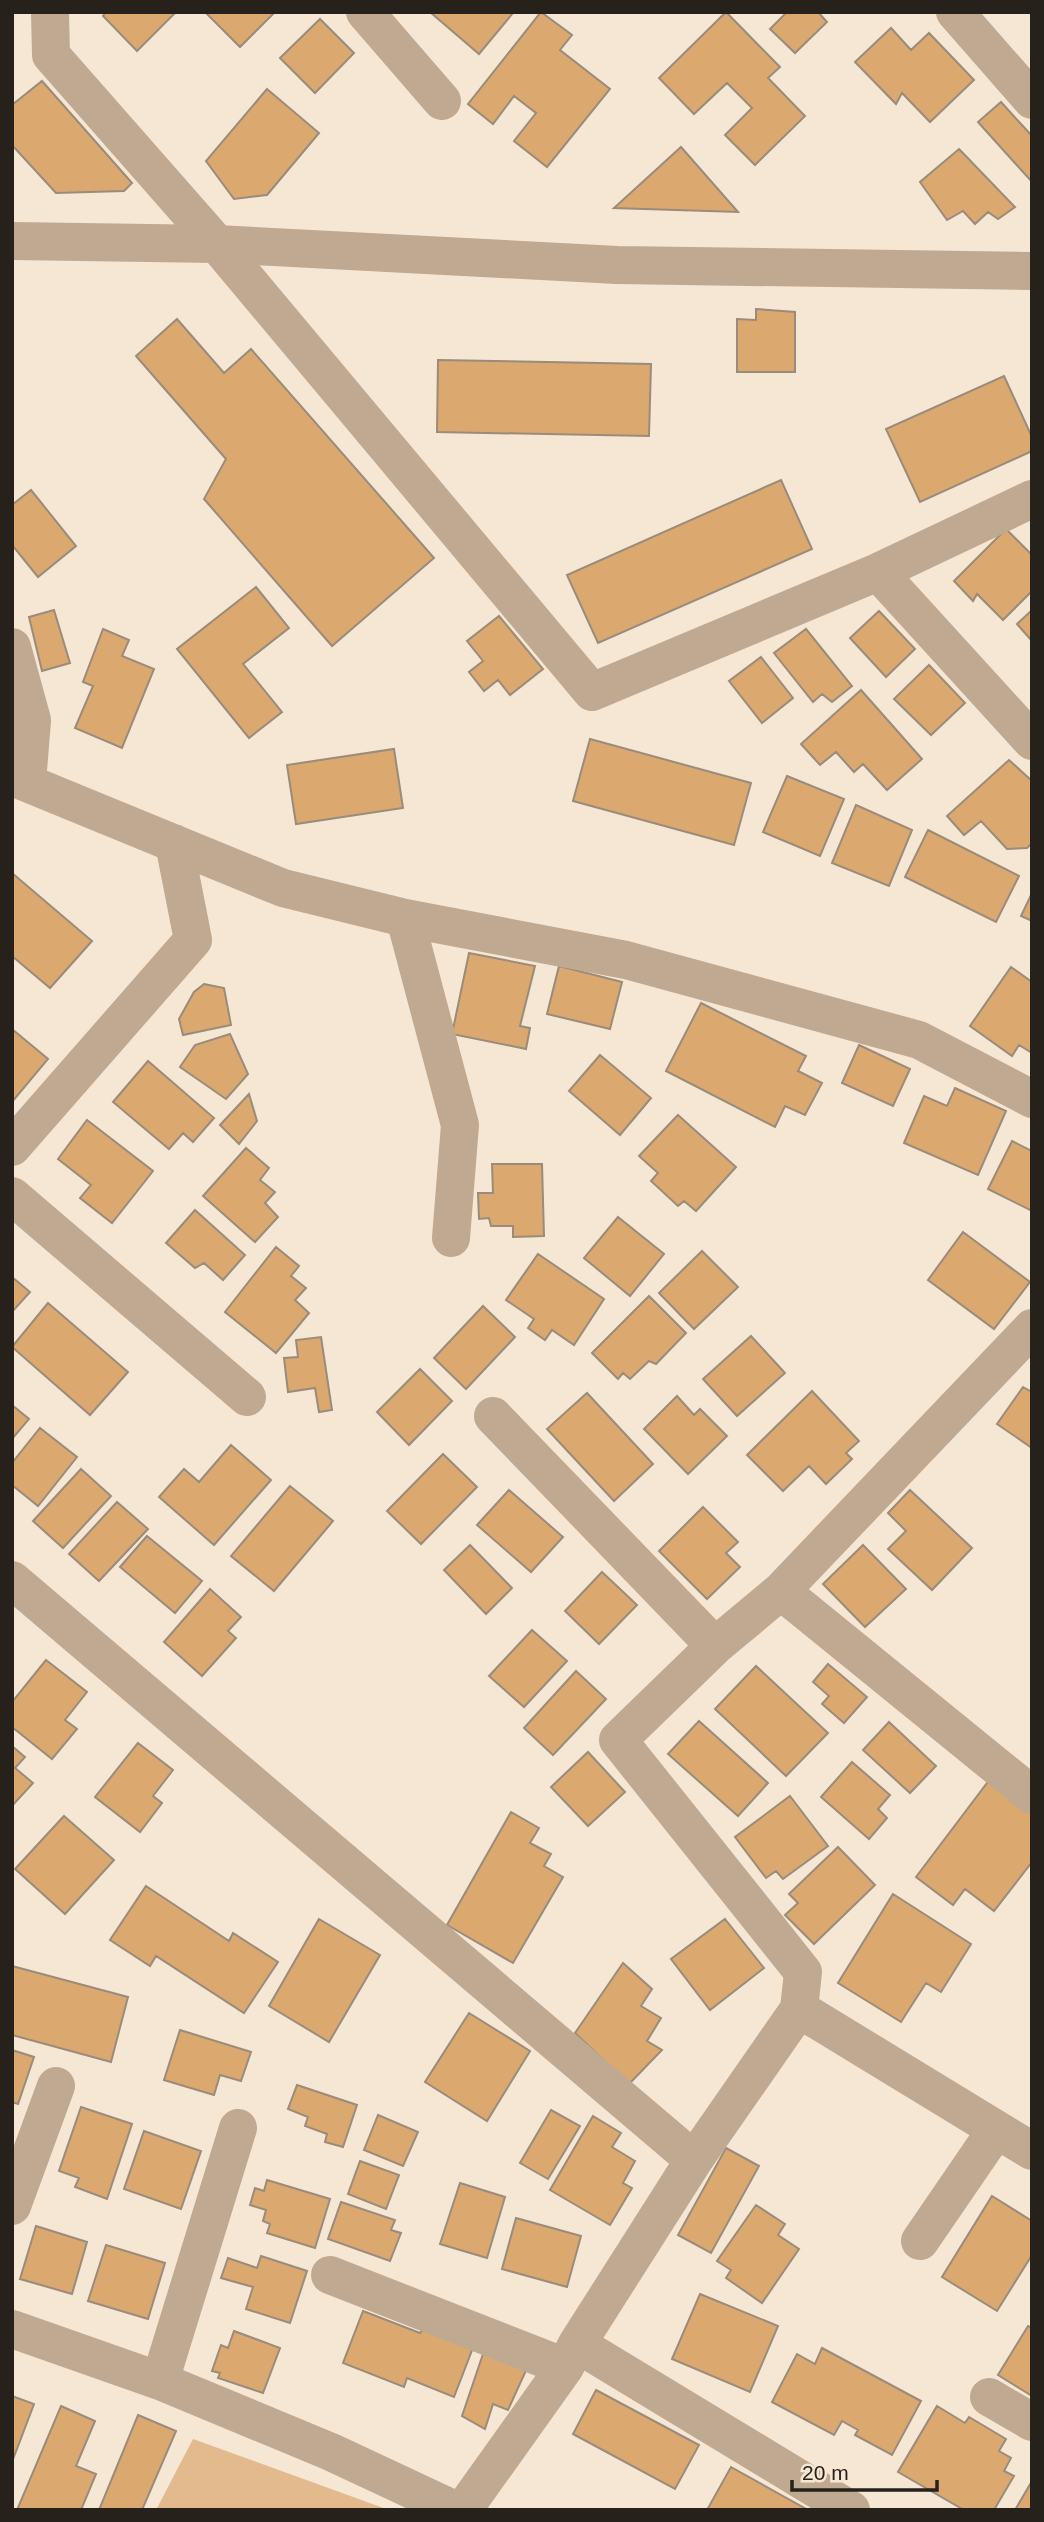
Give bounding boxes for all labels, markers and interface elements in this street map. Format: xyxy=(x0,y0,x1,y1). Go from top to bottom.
scale bar xyxy=(792,2448,937,2492)
text: 20 m xyxy=(802,2461,849,2484)

